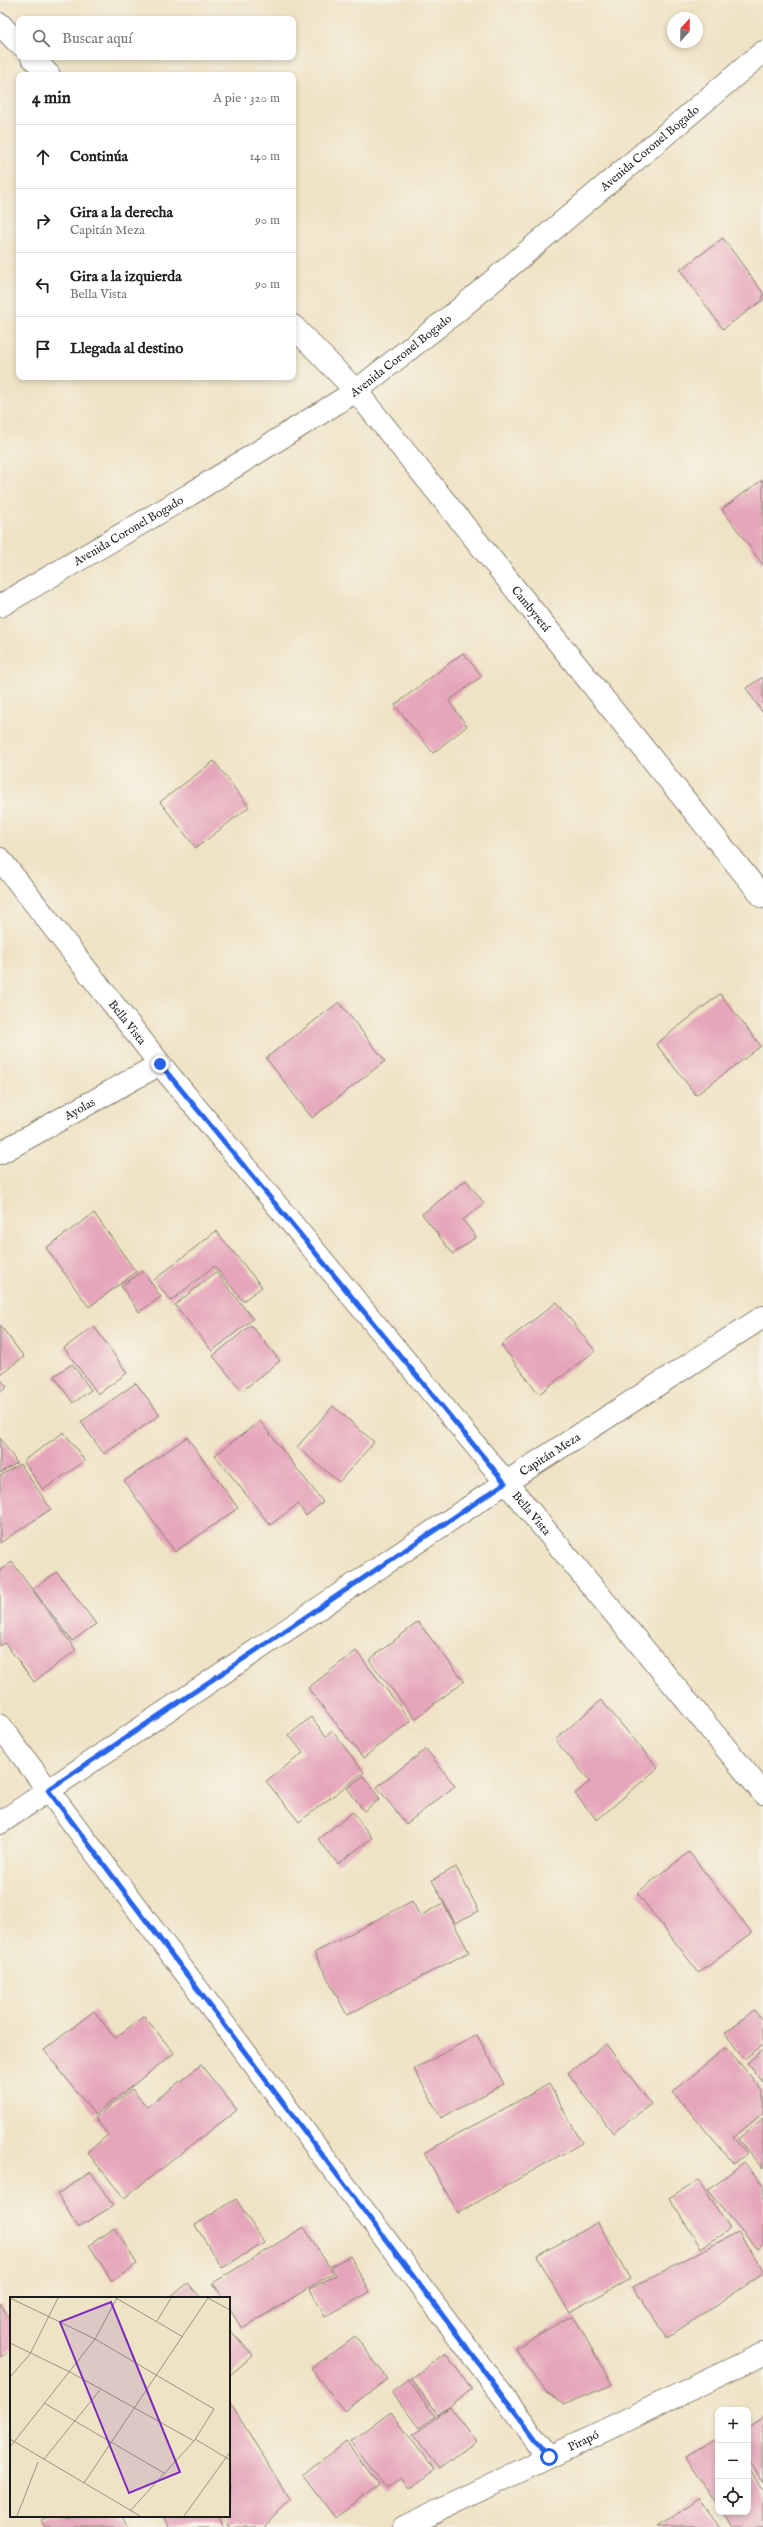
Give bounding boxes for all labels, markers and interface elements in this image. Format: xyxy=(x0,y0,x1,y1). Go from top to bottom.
north arrow xyxy=(667,12,703,48)
search box xyxy=(16,16,296,60)
icon: search xyxy=(30,27,52,49)
text: Buscar aquí xyxy=(62,29,132,48)
text: 4 min xyxy=(32,88,71,109)
text: A pie · 320 m xyxy=(213,90,280,107)
street label: Avenida Coronel Bogado xyxy=(597,102,703,195)
icon: ahead xyxy=(32,146,54,168)
text: Continúa xyxy=(70,147,128,166)
text: 140 m xyxy=(250,148,280,165)
text: Gira a la derecha xyxy=(70,203,173,222)
icon: right xyxy=(32,210,54,232)
text: 90 m xyxy=(255,212,280,229)
text: Capitán Meza xyxy=(70,222,145,239)
text: Gira a la izquierda xyxy=(70,267,182,286)
icon: left xyxy=(32,274,54,296)
text: 90 m xyxy=(255,276,280,293)
text: Bella Vista xyxy=(70,286,127,303)
street label: Avenida Coronel Bogado xyxy=(347,311,455,401)
icon: arrive xyxy=(32,338,54,360)
text: Llegada al destino xyxy=(70,339,183,358)
street label: Avenida Coronel Bogado xyxy=(70,493,187,570)
street label: Cambyretá xyxy=(508,583,554,636)
street label: Bella Vista xyxy=(105,997,150,1048)
route end xyxy=(151,1055,169,1073)
street label: Ayolas xyxy=(61,1095,98,1124)
street label: Capitán Meza xyxy=(517,1429,584,1480)
street label: Bella Vista xyxy=(509,1489,554,1539)
inset map xyxy=(10,2297,230,2517)
map controls xyxy=(715,2407,751,2515)
button: + xyxy=(715,2407,751,2443)
street label: Pirapó xyxy=(565,2427,602,2455)
button: − xyxy=(715,2443,751,2479)
route start xyxy=(540,2448,558,2466)
button: locate xyxy=(715,2479,751,2515)

